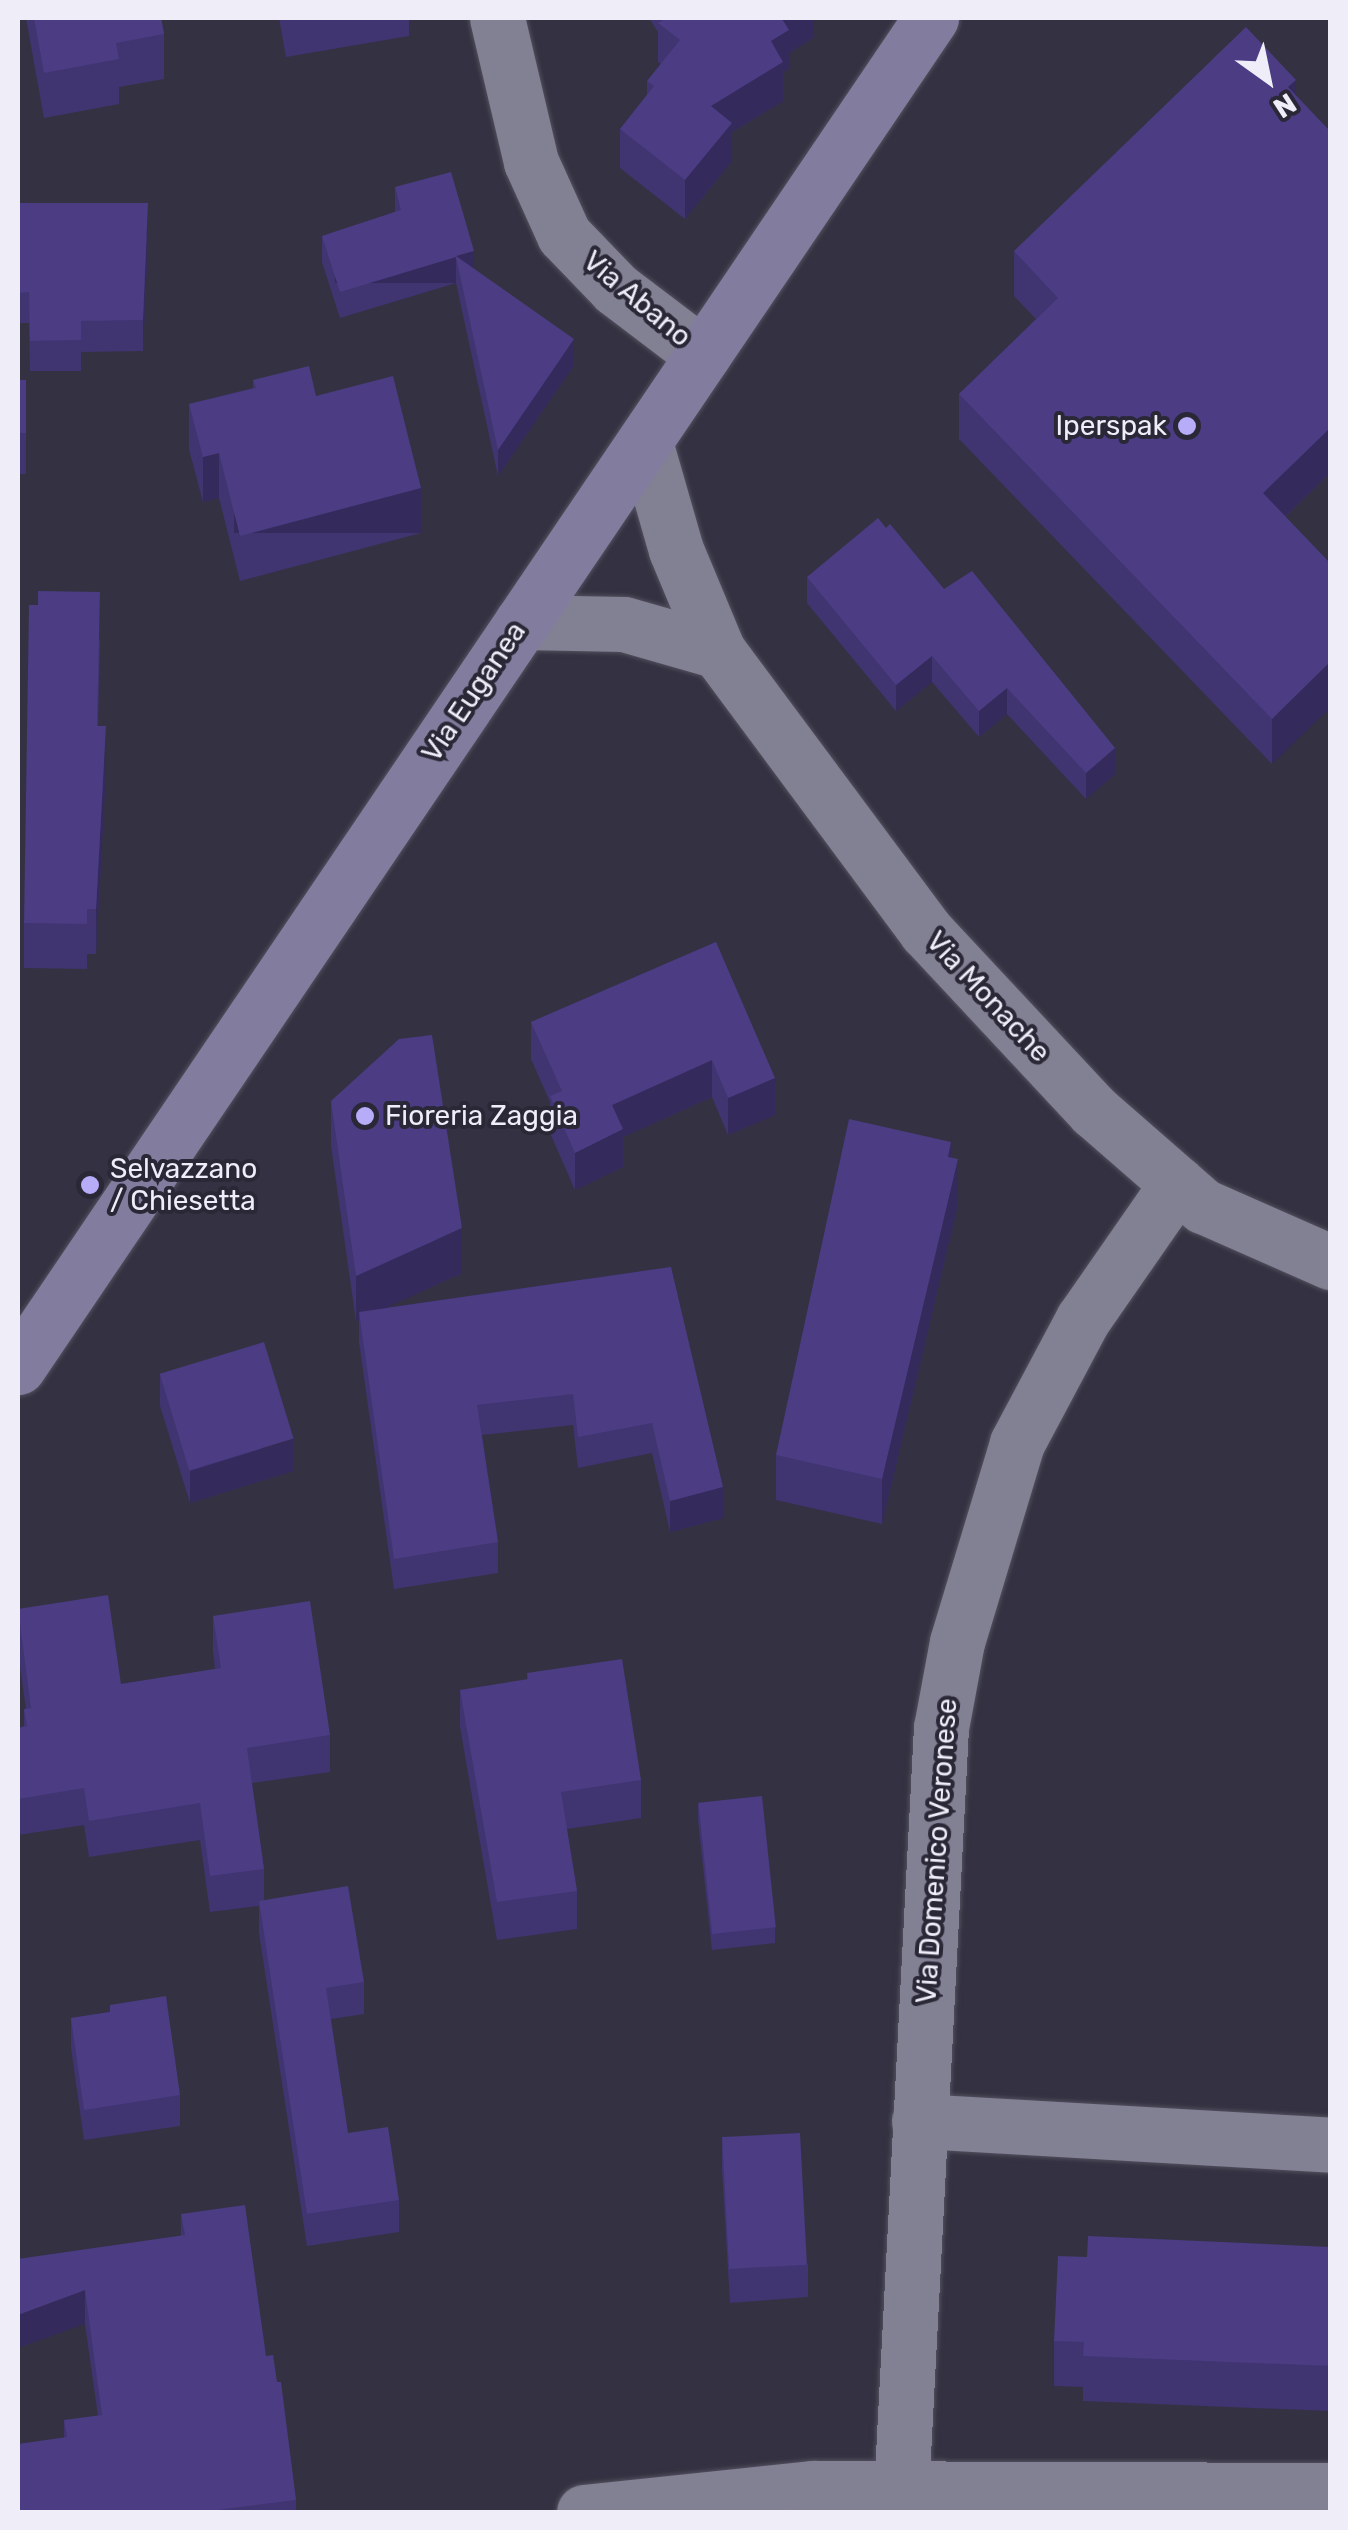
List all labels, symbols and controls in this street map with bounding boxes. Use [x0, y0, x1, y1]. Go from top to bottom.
north arrow [1218, 30, 1318, 130]
text: N [1267, 86, 1302, 125]
street label: Via Abano [576, 244, 698, 354]
place label: Iperspak [1055, 409, 1167, 443]
marker: Iperspak [1176, 415, 1198, 437]
street label: Via Euganea [415, 616, 533, 768]
street label: Via Monache [919, 925, 1057, 1069]
place label: Fioreria Zaggia [385, 1099, 578, 1133]
marker: Fioreria Zaggia [354, 1105, 376, 1127]
place label: Selvazzano / Chiesetta [110, 1152, 257, 1218]
marker: Selvazzano / Chiesetta [79, 1174, 101, 1196]
street label: Via Domenico Veronese [910, 1697, 964, 2005]

